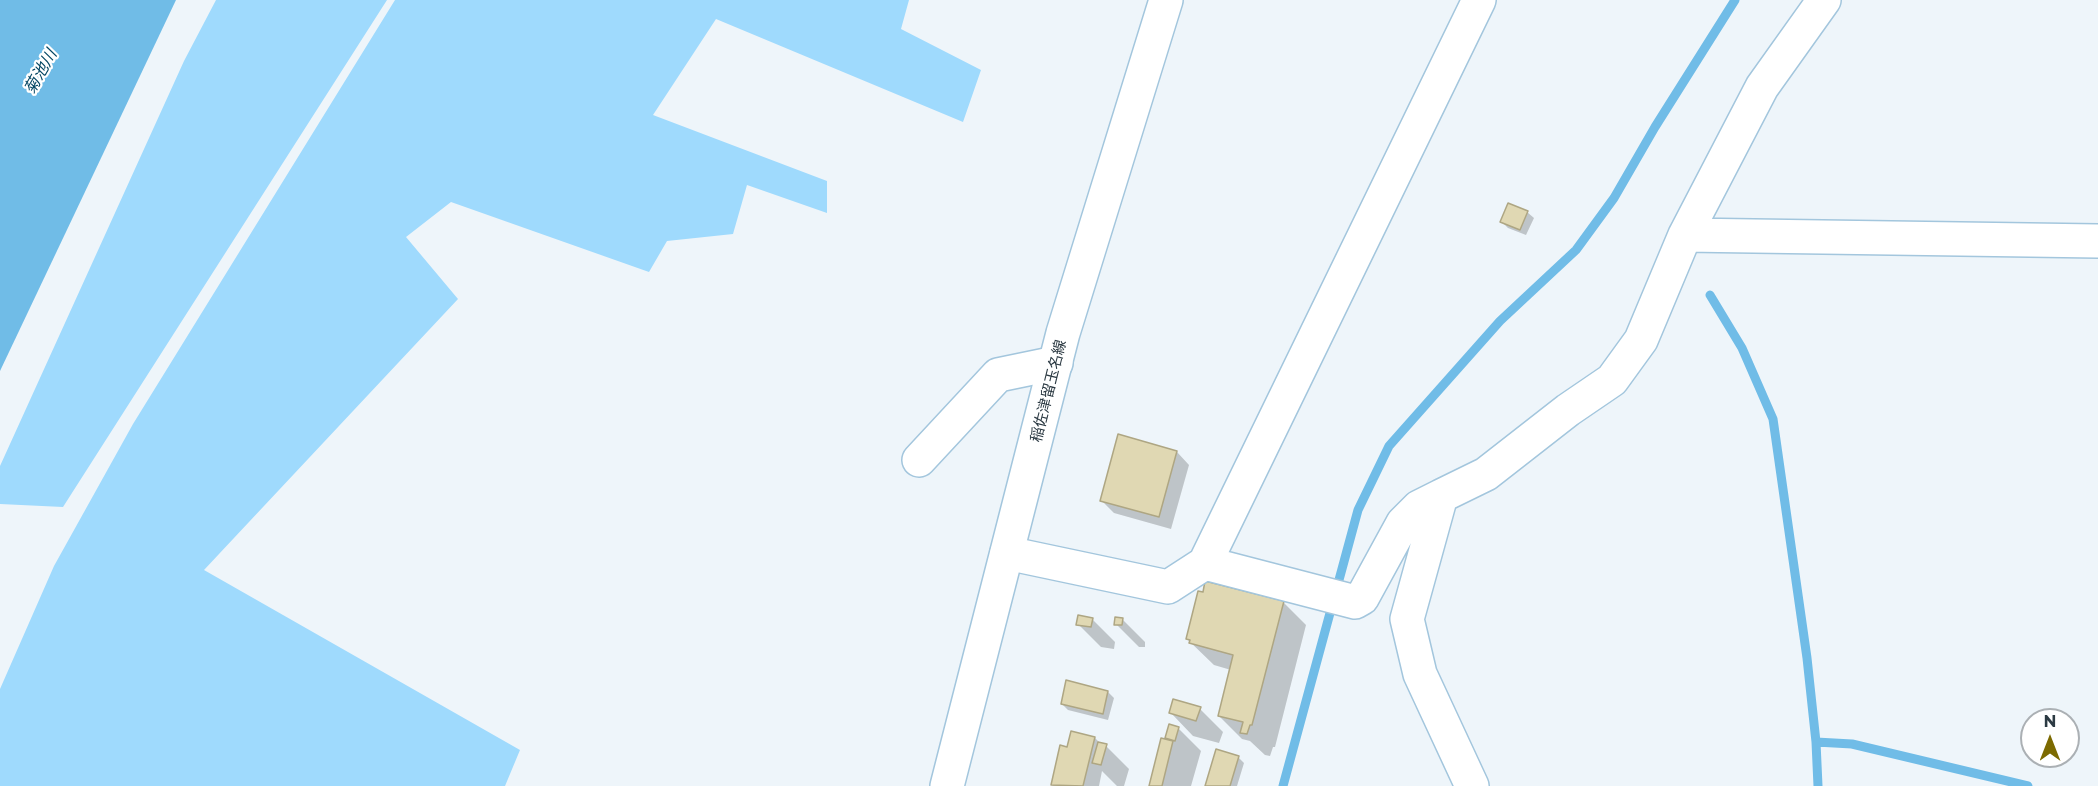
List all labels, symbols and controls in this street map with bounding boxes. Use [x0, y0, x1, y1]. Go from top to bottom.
water label: 菊池川 [21, 46, 61, 98]
street label: 稲佐津留玉名線 [1028, 338, 1070, 444]
north arrow [2020, 708, 2080, 768]
text: N [2044, 712, 2056, 731]

